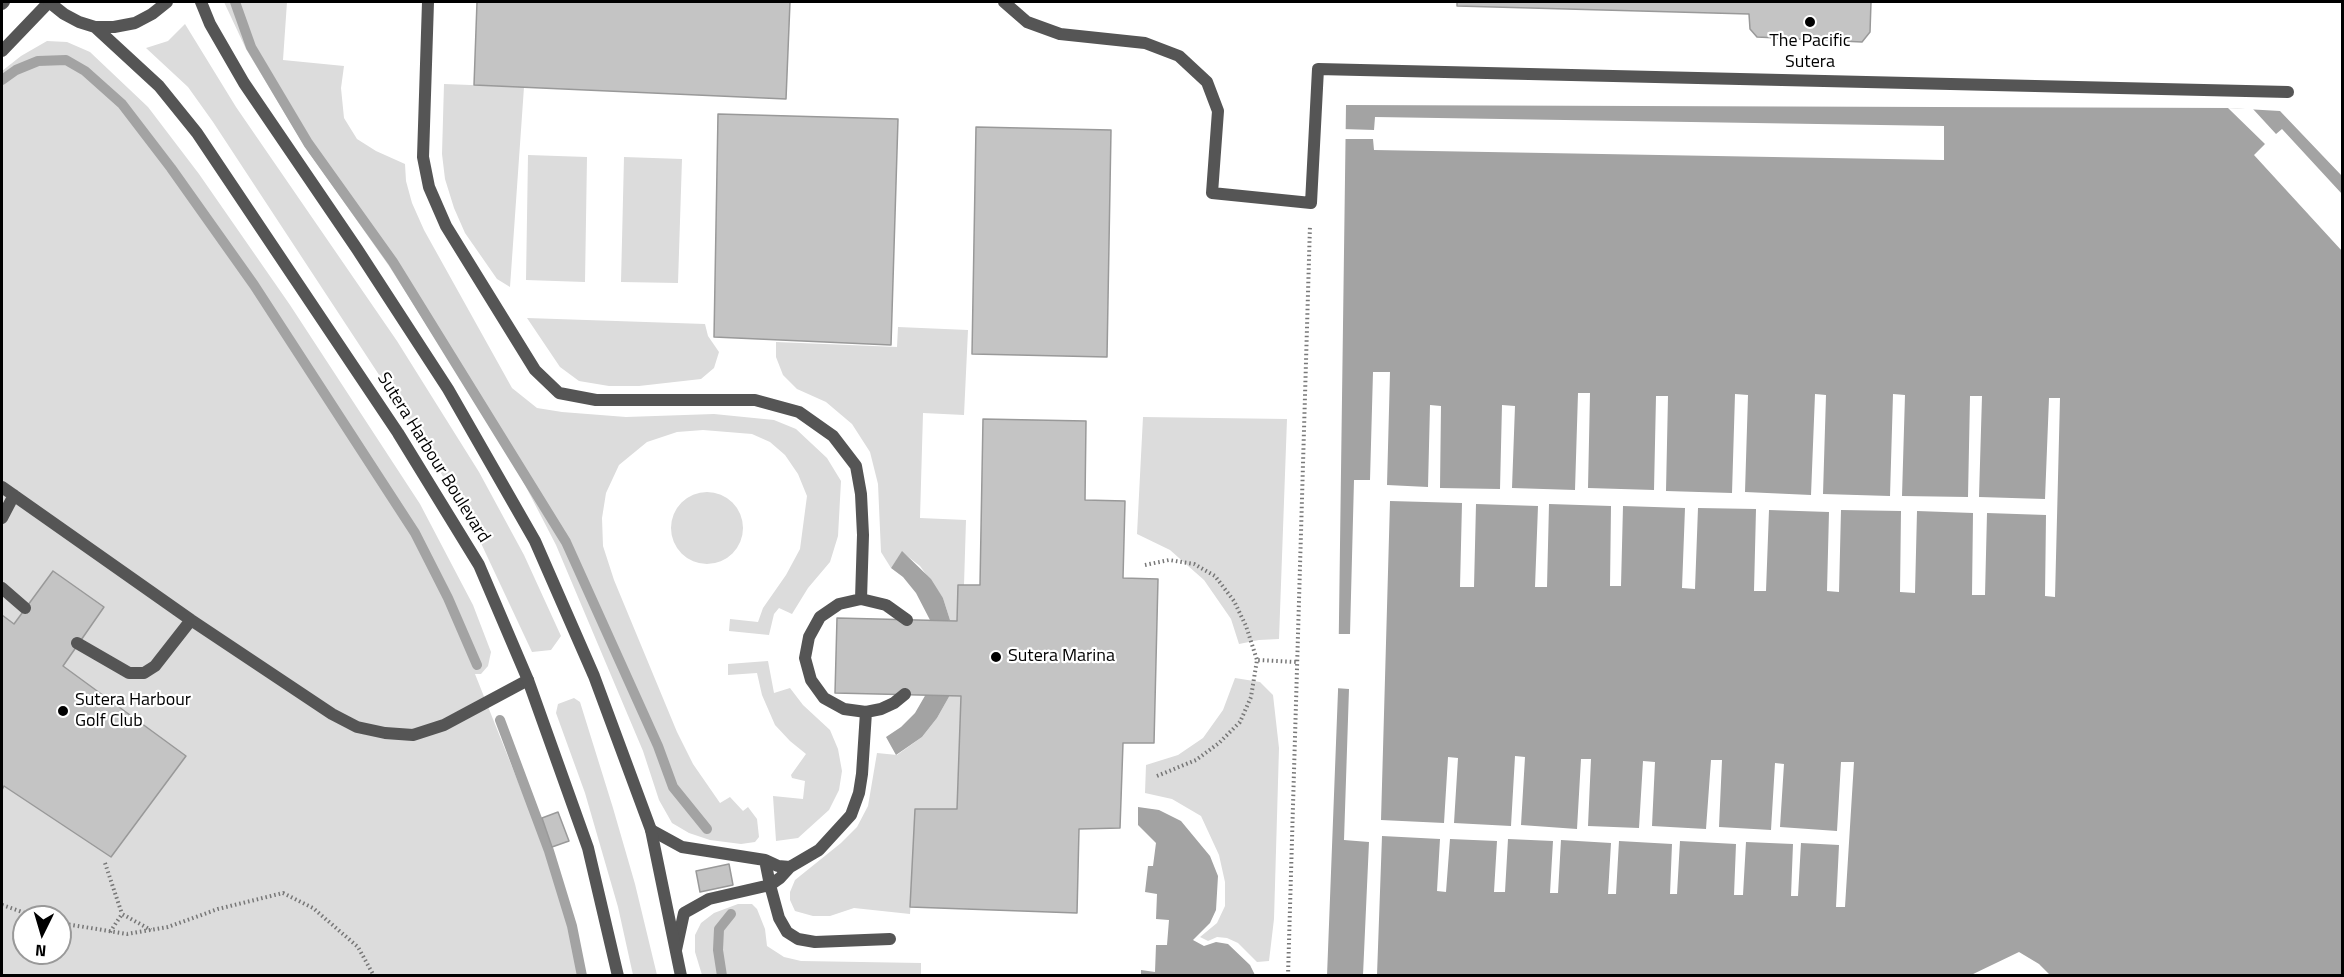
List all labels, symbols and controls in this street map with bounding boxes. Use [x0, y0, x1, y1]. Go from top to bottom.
marker: The Pacific Sutera [1803, 15, 1817, 29]
place label: The Pacific Sutera [1769, 31, 1851, 74]
street label: Sutera Harbour Boulevard [372, 369, 494, 547]
place label: Sutera Marina [1008, 646, 1115, 668]
marker: Sutera Marina [989, 650, 1003, 664]
place label: Sutera Harbour Golf Club [75, 690, 191, 732]
marker: Sutera Harbour Golf Club [56, 704, 70, 718]
north arrow [12, 905, 72, 965]
text: N [34, 939, 47, 963]

